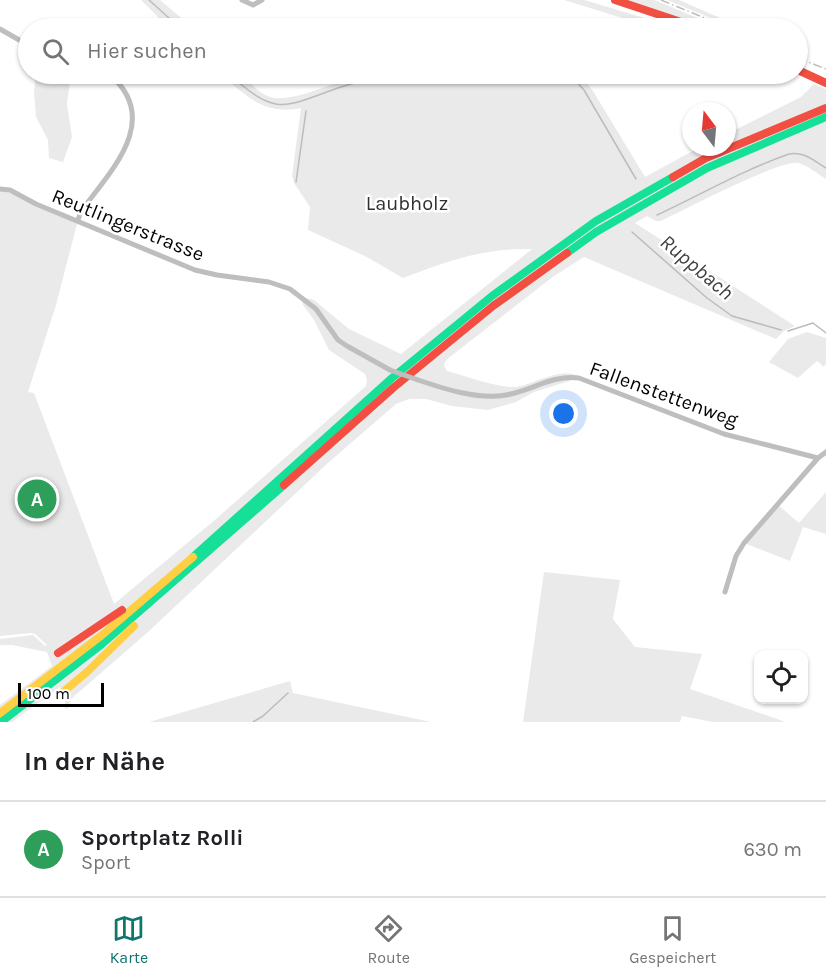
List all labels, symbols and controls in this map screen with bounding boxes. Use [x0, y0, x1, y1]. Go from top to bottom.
search box [18, 18, 808, 84]
icon: search [39, 35, 72, 68]
text: Hier suchen [87, 38, 207, 64]
north arrow [682, 102, 736, 156]
street label: Reutlingerstrasse [49, 184, 207, 266]
park label: Laubholz [366, 192, 448, 215]
water label: Ruppbach [655, 229, 739, 305]
street label: Fallenstettenweg [587, 356, 741, 432]
your location [549, 399, 578, 428]
pin: A [18, 476, 57, 522]
map controls [754, 650, 808, 704]
button: locate [754, 650, 808, 704]
scale bar [18, 680, 104, 708]
text: 100 m [27, 684, 70, 703]
text: In der Nähe [24, 746, 165, 777]
text: Sportplatz Rolli [81, 825, 244, 851]
text: A [37, 838, 50, 861]
text: 630 m [743, 838, 802, 861]
text: Sport [81, 851, 130, 874]
tab: Karte [110, 912, 148, 967]
tab: Route [367, 912, 410, 967]
tab: Gespeichert [629, 912, 716, 967]

